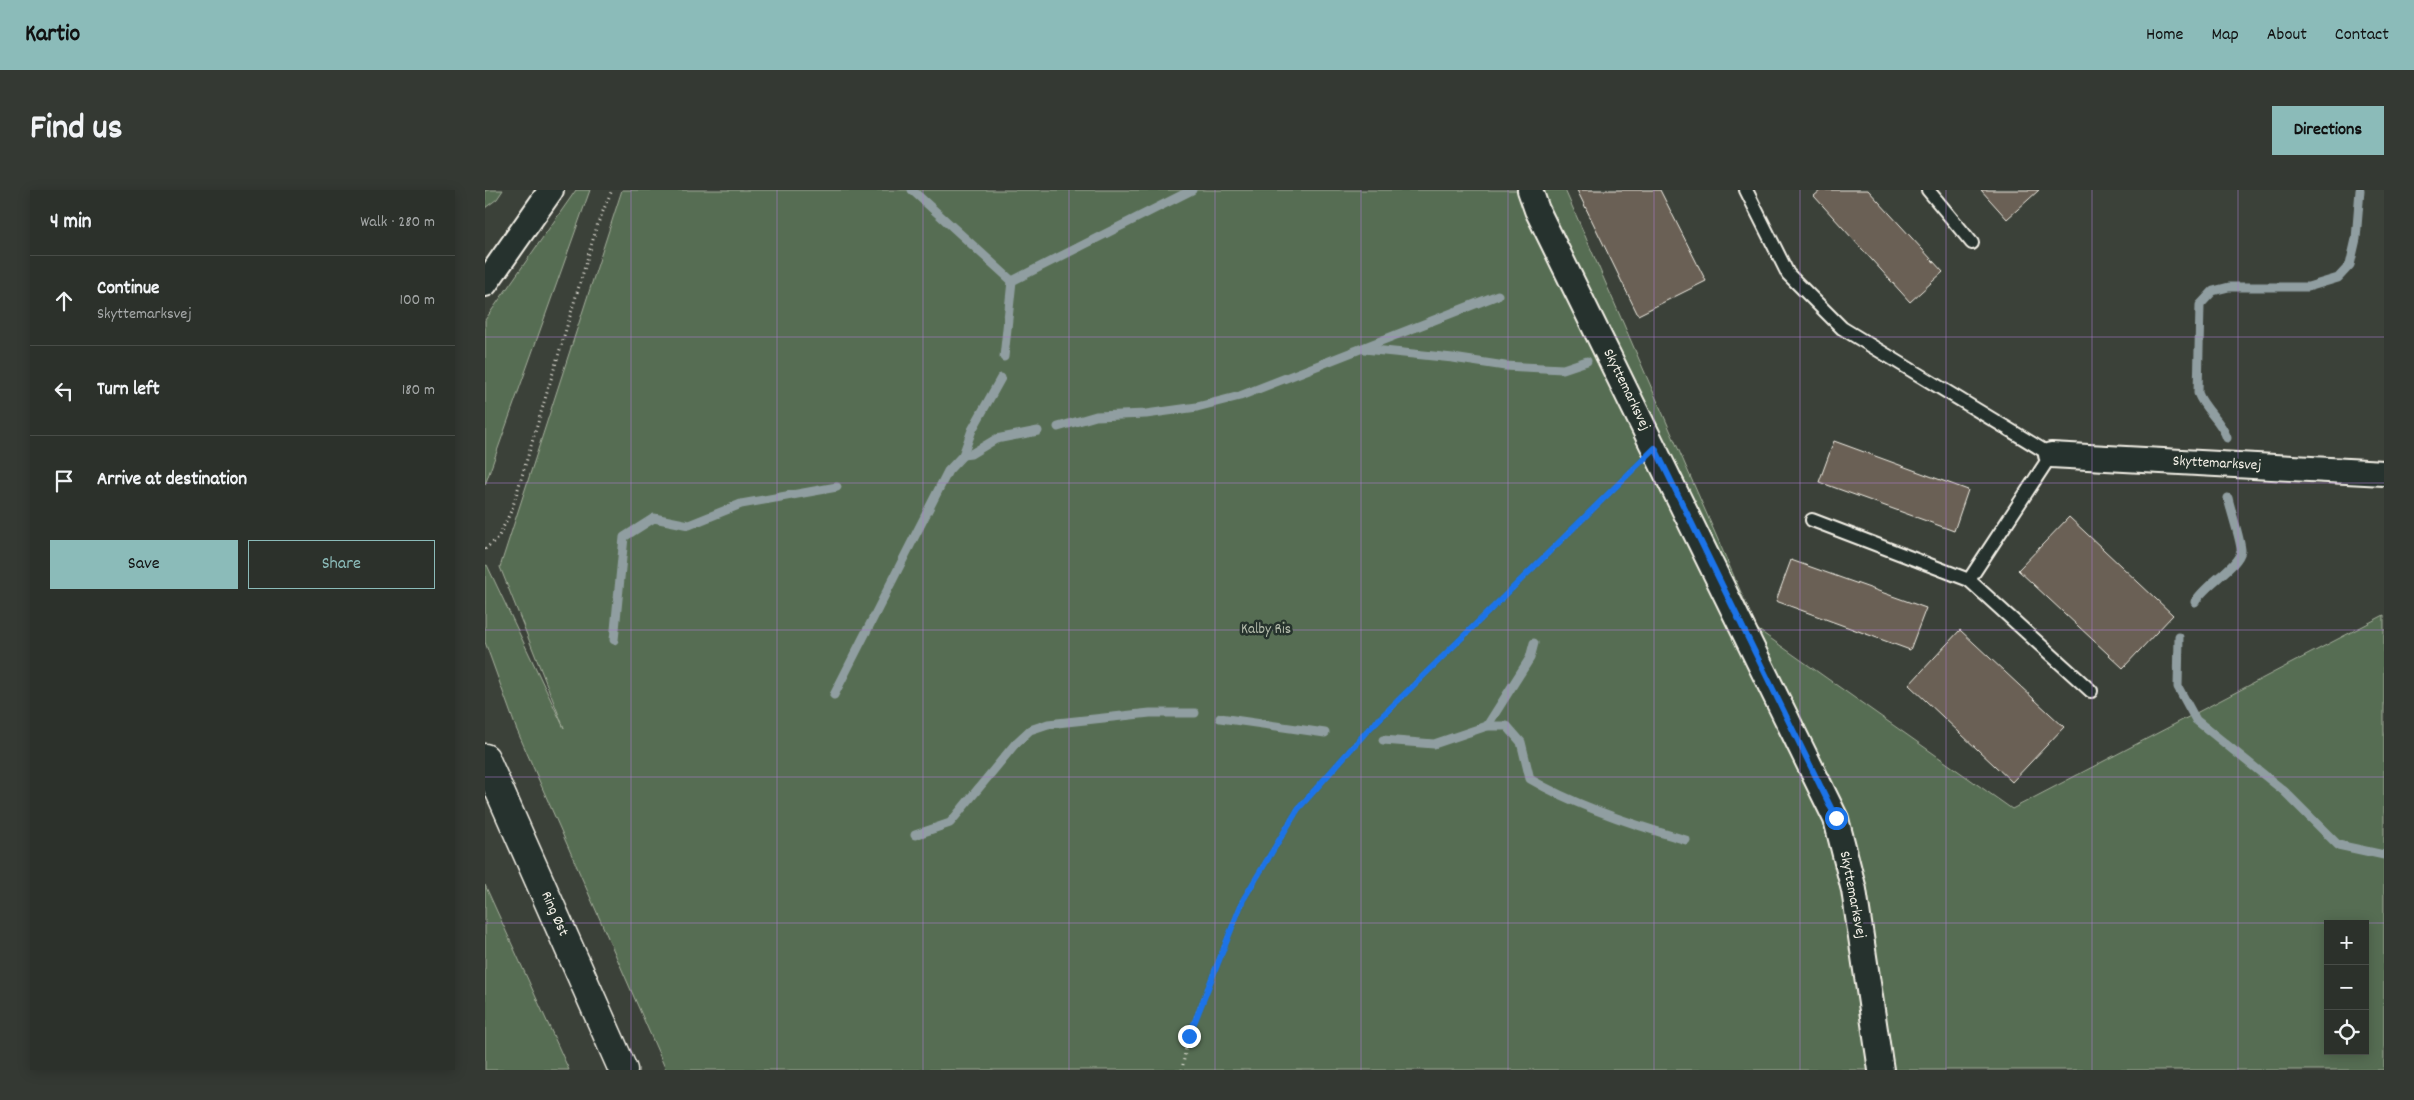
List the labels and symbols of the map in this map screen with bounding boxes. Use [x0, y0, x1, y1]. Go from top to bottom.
street label: Skyttemarksvej [1597, 345, 1655, 435]
street label: Skyttemarksvej [2172, 451, 2262, 477]
park label: Kalby Ris [1241, 619, 1291, 641]
route start [1825, 807, 1848, 830]
street label: Skyttemarksvej [1833, 849, 1871, 941]
street label: Ring Øst [534, 888, 574, 940]
route end [1178, 1025, 1201, 1048]

